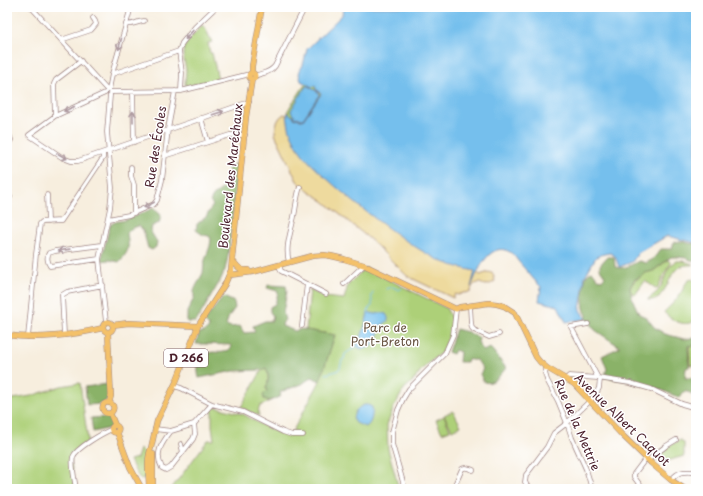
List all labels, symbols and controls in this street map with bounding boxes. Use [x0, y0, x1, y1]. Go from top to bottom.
one-way arrow [184, 29, 193, 40]
one-way arrow [116, 38, 123, 51]
street label: Boulevard des Maréchaux [213, 102, 247, 249]
street label: Rue des Écoles [140, 104, 170, 189]
one-way arrow [64, 106, 76, 113]
one-way arrow [211, 108, 223, 116]
one-way arrow [130, 111, 137, 124]
one-way arrow [56, 153, 68, 161]
one-way arrow [144, 202, 156, 210]
one-way arrow [58, 246, 71, 254]
park label: Parc de Port-Breton [351, 318, 419, 350]
road number: D 266 [164, 349, 208, 367]
street label: Avenue Albert Caquot [571, 369, 675, 470]
street label: Rue de la Mettrie [551, 376, 605, 473]

